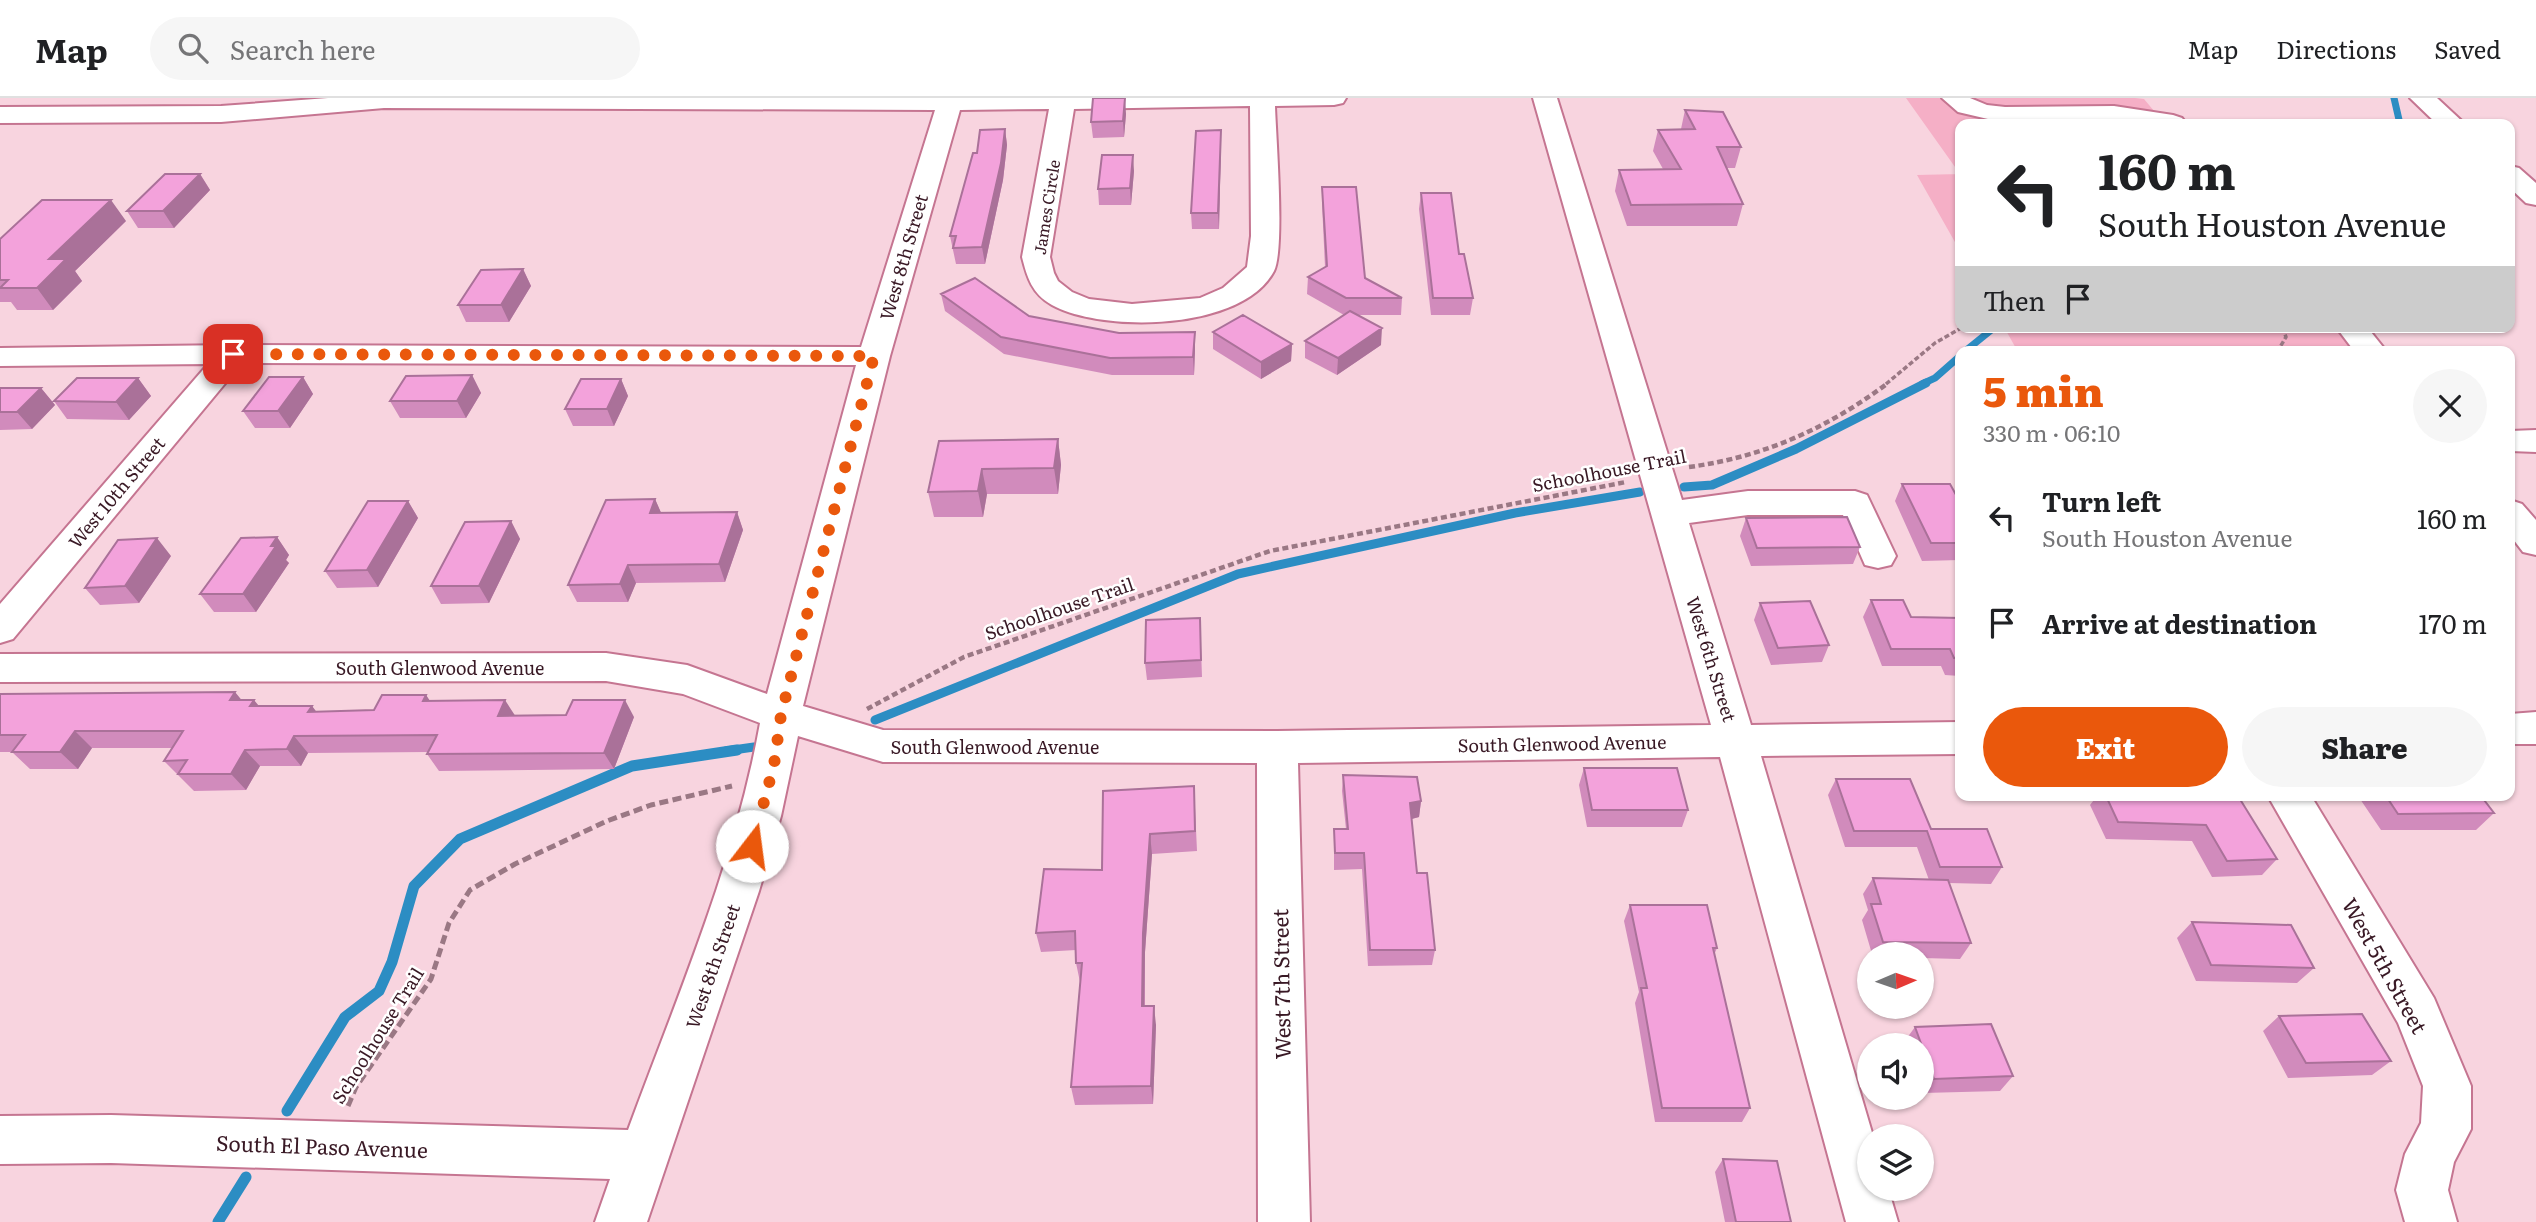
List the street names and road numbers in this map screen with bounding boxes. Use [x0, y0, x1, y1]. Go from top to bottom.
street label: James Circle [1027, 158, 1065, 256]
street label: West 8th Street [872, 190, 934, 323]
street label: West 10th Street [61, 430, 171, 554]
street label: Schoolhouse Trail [1530, 442, 1688, 498]
street label: Schoolhouse Trail [981, 570, 1137, 646]
street label: West 6th Street [1680, 593, 1744, 726]
street label: South Glenwood Avenue [336, 654, 544, 681]
street label: South Glenwood Avenue [1457, 728, 1667, 758]
street label: South Glenwood Avenue [891, 733, 1099, 760]
street label: West 5th Street [2336, 891, 2436, 1039]
street label: West 8th Street [678, 899, 746, 1032]
street label: West 7th Street [1263, 908, 1297, 1060]
street label: Schoolhouse Trail [324, 962, 430, 1108]
street label: South El Paso Avenue [216, 1126, 429, 1164]

